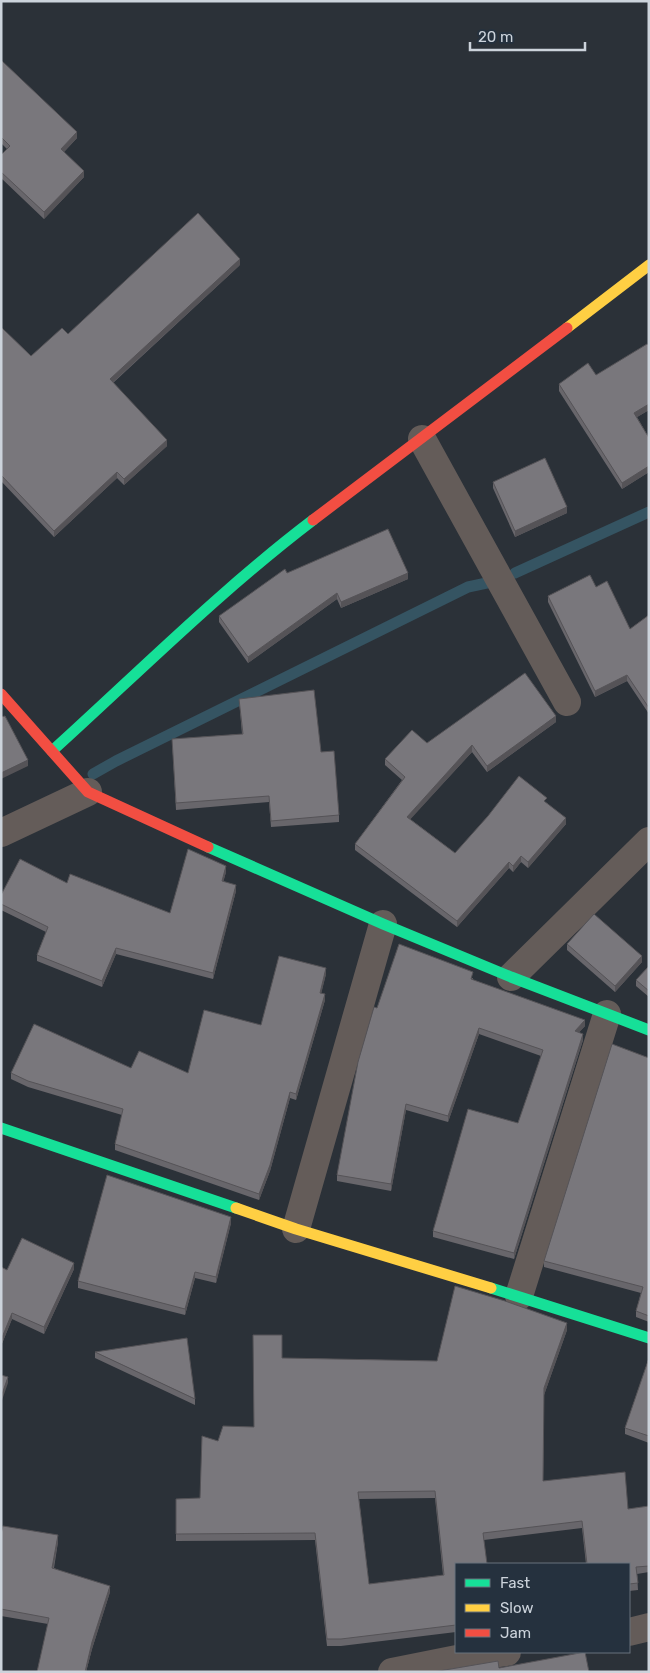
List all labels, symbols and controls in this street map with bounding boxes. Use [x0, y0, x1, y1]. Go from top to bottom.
scale bar [470, 20, 585, 52]
text: 20 m [478, 28, 513, 46]
legend [455, 1563, 630, 1653]
text: Fast [500, 1574, 530, 1592]
text: Slow [500, 1599, 533, 1617]
text: Jam [500, 1624, 531, 1642]

